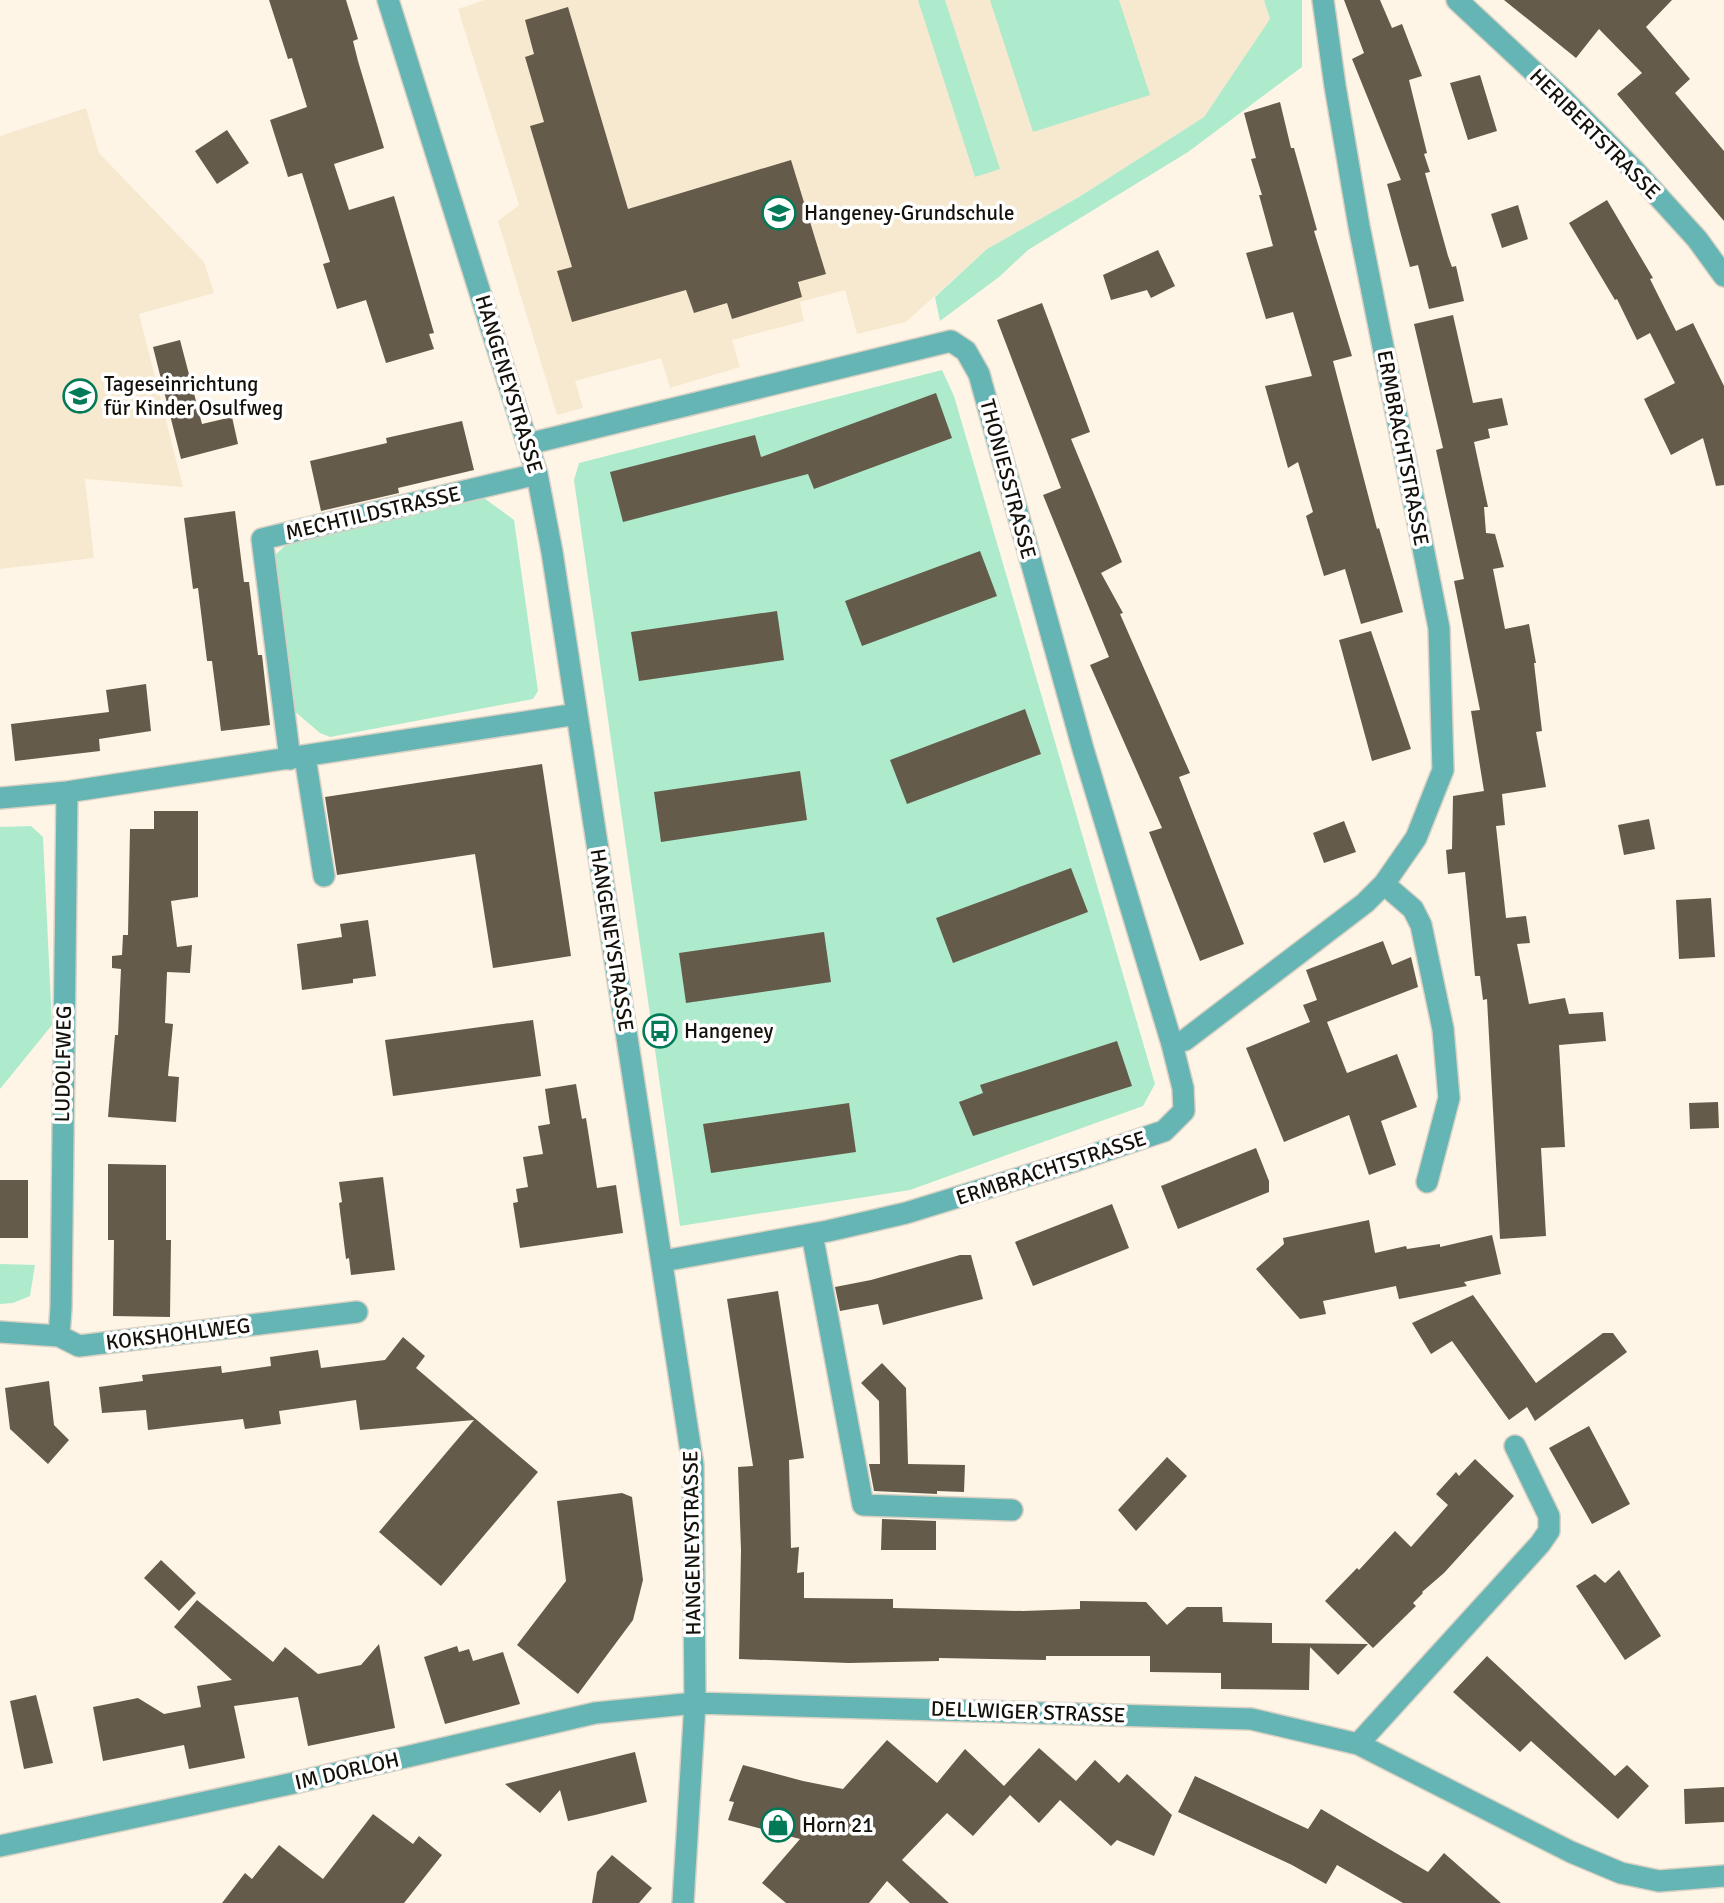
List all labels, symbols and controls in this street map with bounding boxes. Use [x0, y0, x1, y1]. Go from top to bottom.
street label: HERIBERTSTRASSE [1524, 63, 1666, 205]
school or university icon: Hangeney-Grundschule [760, 194, 798, 232]
place label: Hangeney-Grundschule [804, 200, 1015, 226]
street label: HANGENEYSTRASSE [470, 292, 548, 476]
street label: ERMBRACHTSTRASSE [1371, 348, 1435, 548]
place label: Tageseinrichtung für Kinder Osulfweg [104, 371, 283, 421]
school or university icon: Tageseinrichtung für Kinder Osulfweg [61, 377, 99, 415]
street label: THONIESSTRASSE [974, 396, 1042, 562]
street label: MECHTILDSTRASSE [283, 480, 463, 546]
street label: HANGENEYSTRASSE [585, 847, 639, 1033]
street label: LUDOLFWEG [49, 1005, 77, 1123]
bus stop icon: Hangeney [641, 1012, 679, 1050]
place label: Hangeney [684, 1018, 774, 1044]
street label: ERMBRACHTSTRASSE [953, 1125, 1149, 1211]
street label: KOKSHOHLWEG [104, 1312, 252, 1356]
street label: HANGENEYSTRASSE [677, 1450, 707, 1636]
street label: DELLWIGER STRASSE [930, 1696, 1126, 1728]
street label: IM DORLOH [292, 1746, 402, 1796]
shop icon: Horn 21 [759, 1806, 797, 1844]
place label: Horn 21 [802, 1812, 874, 1838]

